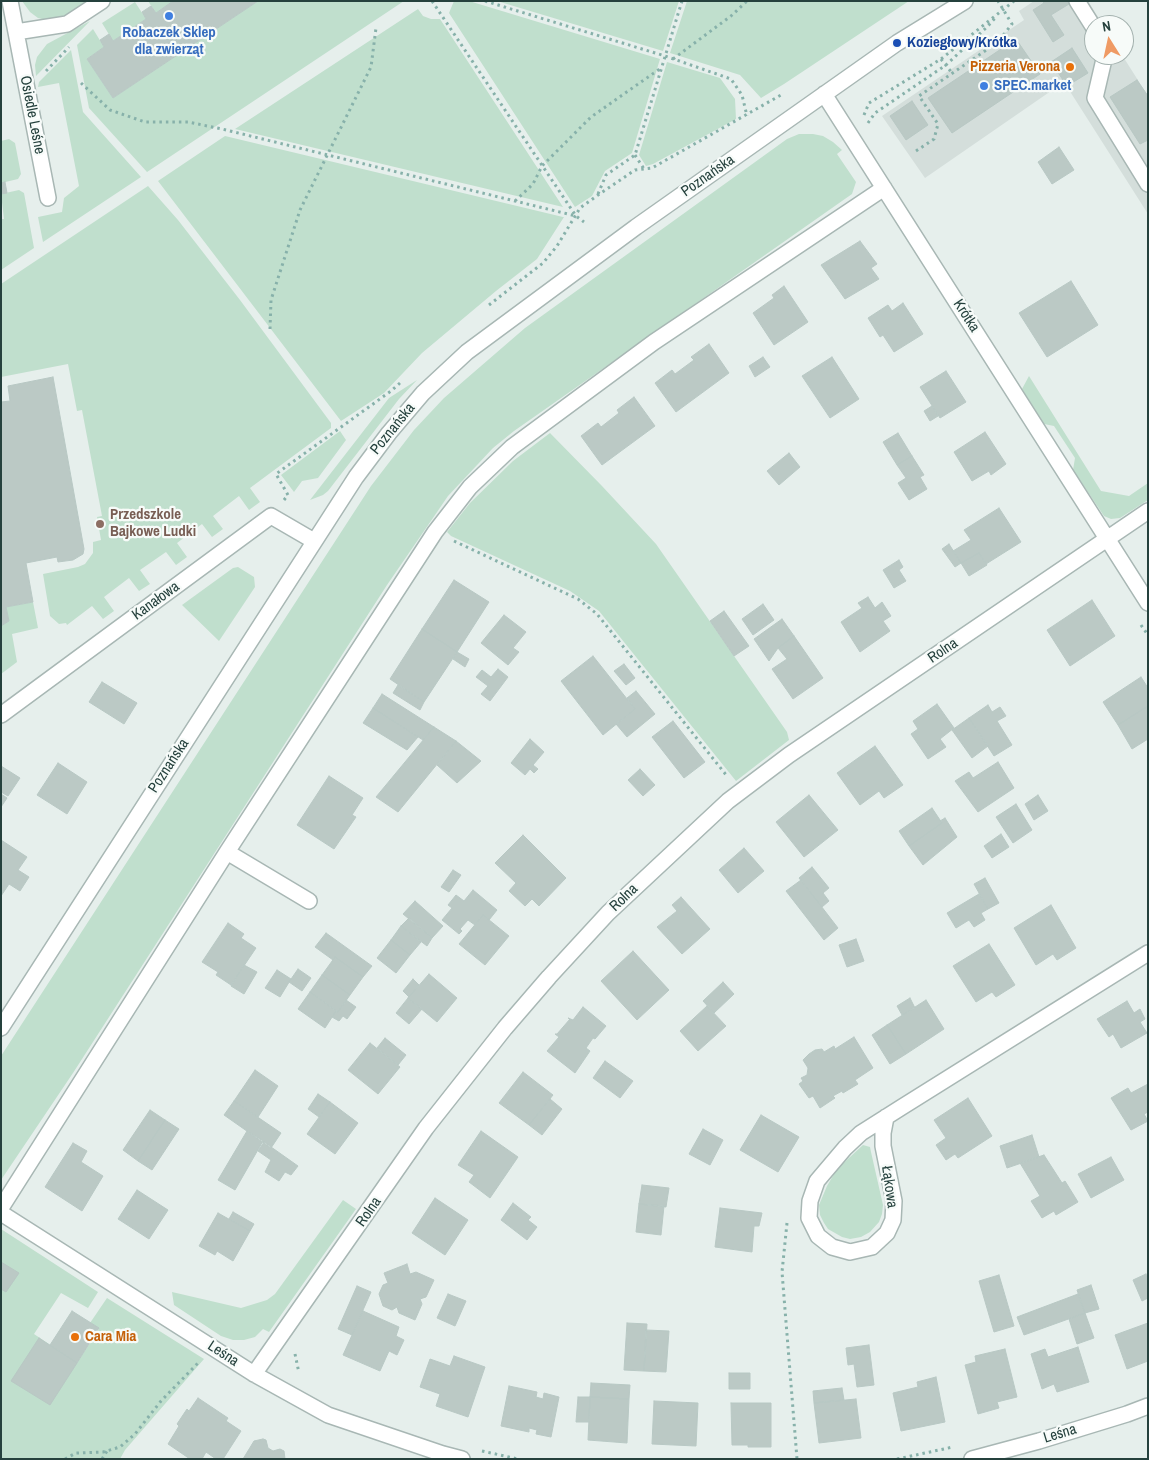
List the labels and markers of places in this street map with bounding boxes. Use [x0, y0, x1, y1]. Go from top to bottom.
marker: Robaczek Sklep dla zwierząt [163, 10, 175, 22]
place label: Robaczek Sklep dla zwierząt [122, 24, 216, 59]
place label: Koziegłowy/Krótka [907, 34, 1017, 52]
marker: Koziegłowy/Krótka [891, 37, 903, 49]
place label: Pizzeria Verona [970, 58, 1060, 76]
marker: Pizzeria Verona [1064, 61, 1076, 73]
place label: SPEC.market [994, 77, 1071, 95]
marker: SPEC.market [978, 80, 990, 92]
place label: Przedszkole Bajkowe Ludki [110, 506, 196, 541]
marker: Przedszkole Bajkowe Ludki [94, 518, 106, 530]
place label: Cara Mia [85, 1328, 136, 1346]
marker: Cara Mia [69, 1331, 81, 1343]

